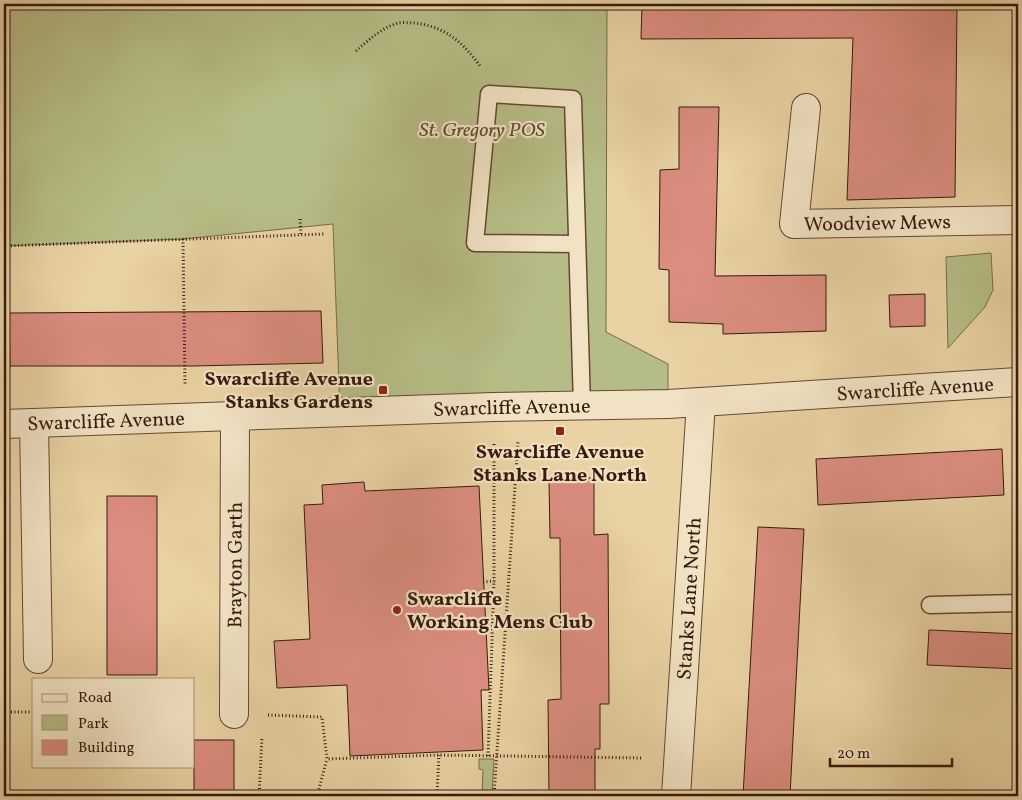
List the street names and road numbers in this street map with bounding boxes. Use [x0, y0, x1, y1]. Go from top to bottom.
street label: Woodview Mews [803, 209, 951, 240]
street label: Swarcliffe Avenue [836, 372, 995, 409]
street label: Swarcliffe Avenue [433, 393, 591, 425]
street label: Swarcliffe Avenue [27, 406, 185, 439]
street label: Brayton Garth [222, 502, 251, 628]
street label: Stanks Lane North [671, 516, 710, 681]

